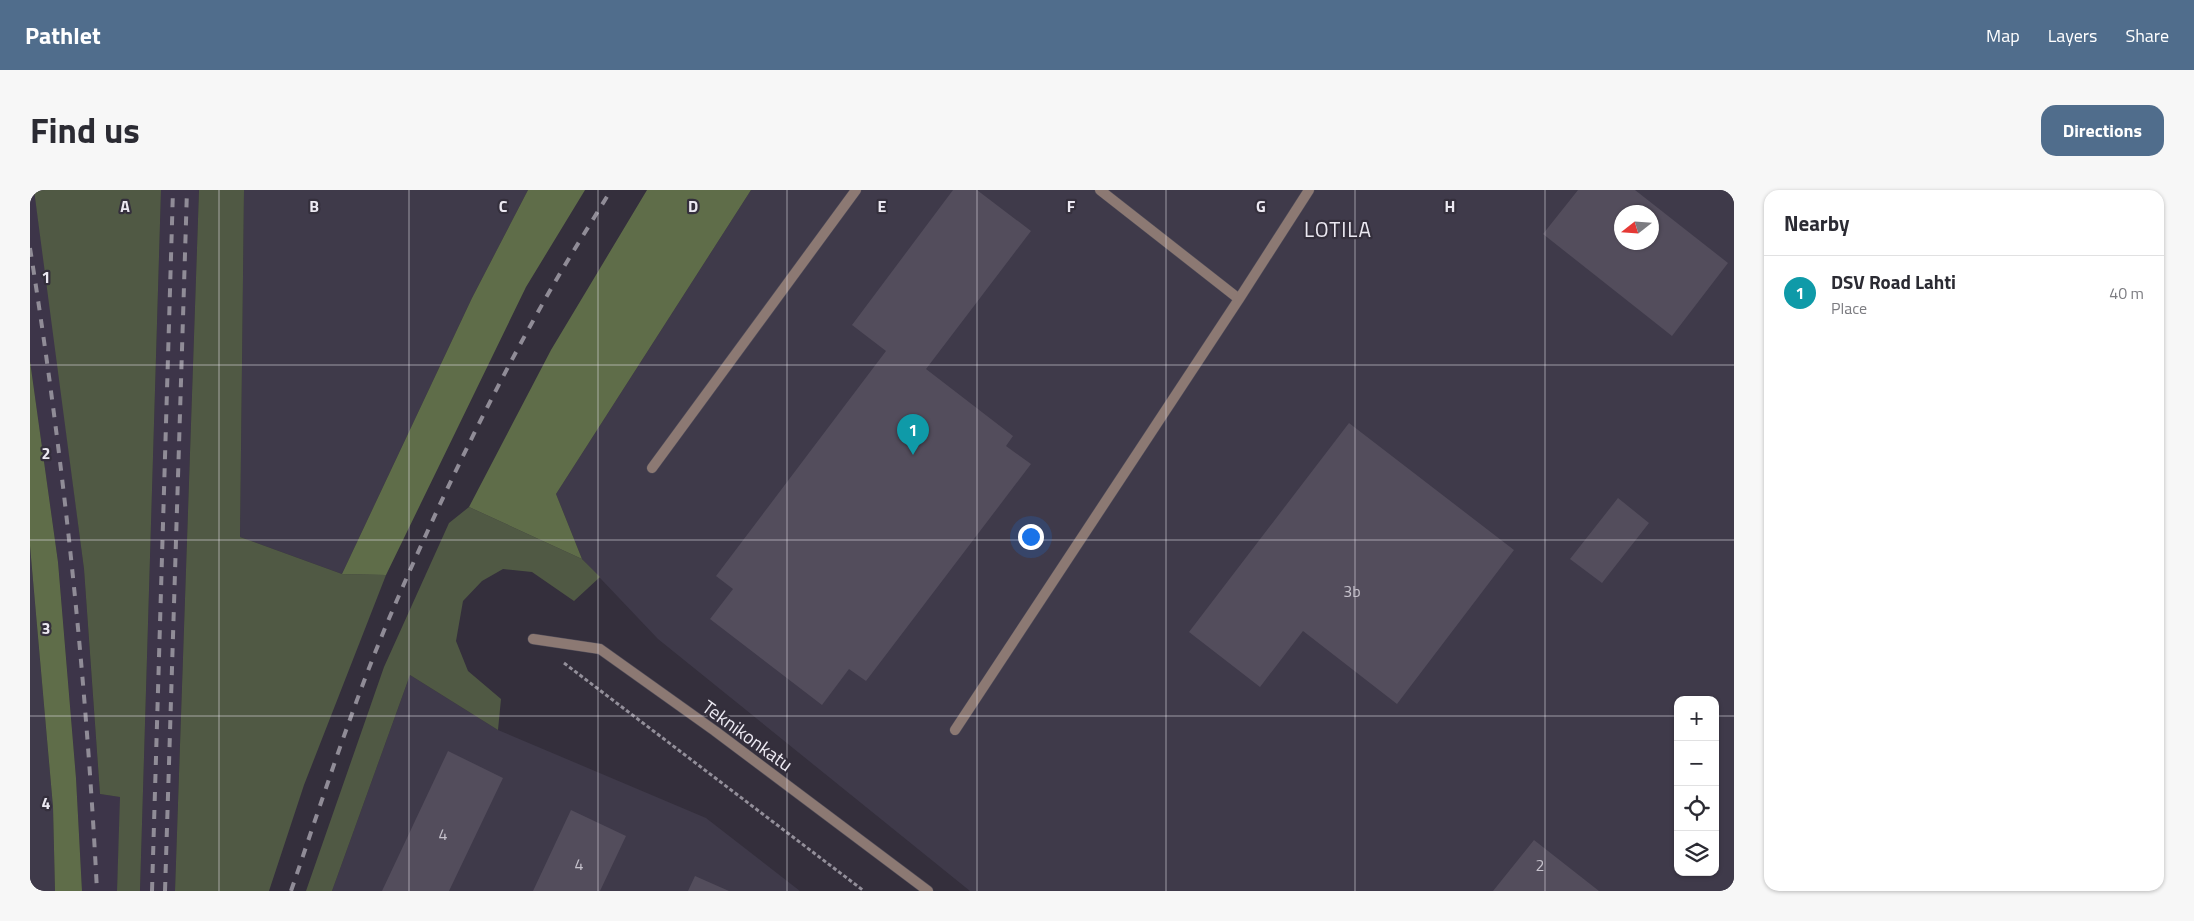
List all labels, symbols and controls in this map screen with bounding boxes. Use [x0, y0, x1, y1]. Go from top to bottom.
text: Pathlet [25, 17, 101, 53]
text: Map [1986, 22, 2020, 49]
text: Layers [2048, 22, 2097, 49]
text: Share [2125, 22, 2169, 49]
text: Find us [30, 103, 140, 157]
button: Directions [2041, 105, 2164, 156]
text: A [120, 194, 130, 218]
text: B [309, 194, 319, 218]
text: C [499, 194, 508, 218]
text: D [688, 194, 698, 218]
text: E [878, 194, 887, 218]
text: F [1067, 194, 1076, 218]
text: G [1256, 194, 1266, 218]
text: H [1445, 194, 1455, 218]
north arrow [1614, 205, 1659, 250]
text: Nearby [1784, 207, 1849, 239]
district label: LOTILA [1304, 213, 1372, 245]
text: 1 [42, 265, 50, 289]
text: DSV Road Lahti [1831, 267, 1956, 296]
text: 1 [1796, 281, 1804, 305]
text: 40 m [2109, 281, 2144, 305]
text: Place [1831, 296, 1867, 320]
pin: 1 [897, 414, 929, 455]
text: 2 [42, 441, 50, 465]
your location [1018, 524, 1044, 550]
house number: 3b [1343, 579, 1361, 603]
text: 3 [42, 616, 50, 640]
street label: Teknikonkatu [697, 692, 799, 778]
map controls [1674, 696, 1719, 876]
button: + [1674, 696, 1719, 741]
button: − [1674, 741, 1719, 786]
button: locate [1674, 786, 1719, 831]
text: 4 [42, 791, 51, 815]
house number: 4 [439, 822, 448, 846]
button: layers [1674, 831, 1719, 876]
house number: 4 [575, 852, 584, 876]
house number: 2 [1536, 853, 1544, 877]

